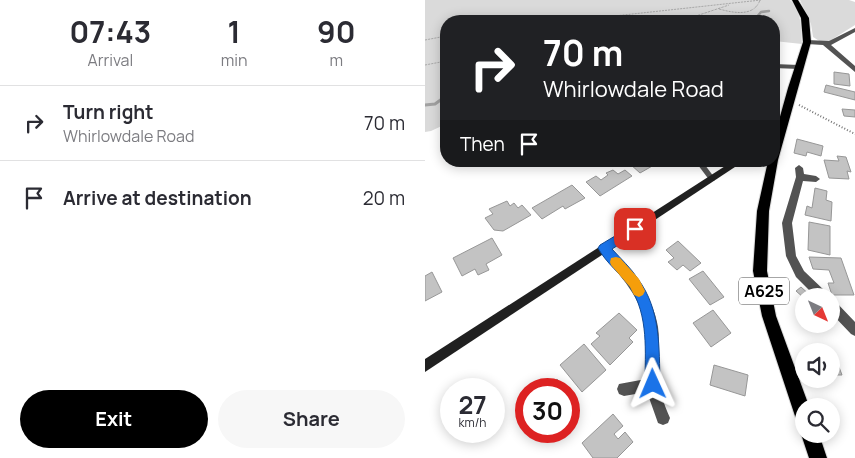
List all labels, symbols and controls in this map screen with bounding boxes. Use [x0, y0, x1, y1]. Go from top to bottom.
text: 07:43 [70, 11, 151, 52]
text: 1 [228, 11, 241, 52]
text: 90 [317, 11, 355, 52]
text: 70 m [543, 29, 623, 77]
icon: right [460, 35, 525, 100]
text: Arrival [88, 49, 133, 71]
text: min [221, 49, 248, 71]
text: m [330, 49, 343, 71]
text: Whirlowdale Road [543, 74, 724, 104]
text: Turn right [63, 99, 153, 125]
icon: right [20, 109, 48, 137]
text: 70 m [364, 110, 405, 136]
text: Whirlowdale Road [63, 125, 194, 147]
icon: arrive [515, 130, 543, 158]
text: Then [460, 131, 505, 157]
icon: arrive [20, 184, 48, 212]
text: Arrive at destination [63, 185, 252, 211]
text: 20 m [363, 185, 405, 211]
pin [614, 208, 656, 250]
icon: arrive [621, 215, 649, 243]
road number: A625 [739, 278, 789, 304]
north arrow [795, 288, 840, 332]
map controls [795, 288, 840, 443]
button: sound [795, 343, 840, 388]
position arrow [626, 357, 678, 409]
speed limit sign: 30 [515, 378, 580, 443]
text: 27 [458, 387, 487, 422]
button: Exit [20, 390, 208, 448]
button: Share [218, 390, 405, 448]
button: search [795, 398, 840, 443]
text: km/h [459, 414, 486, 431]

